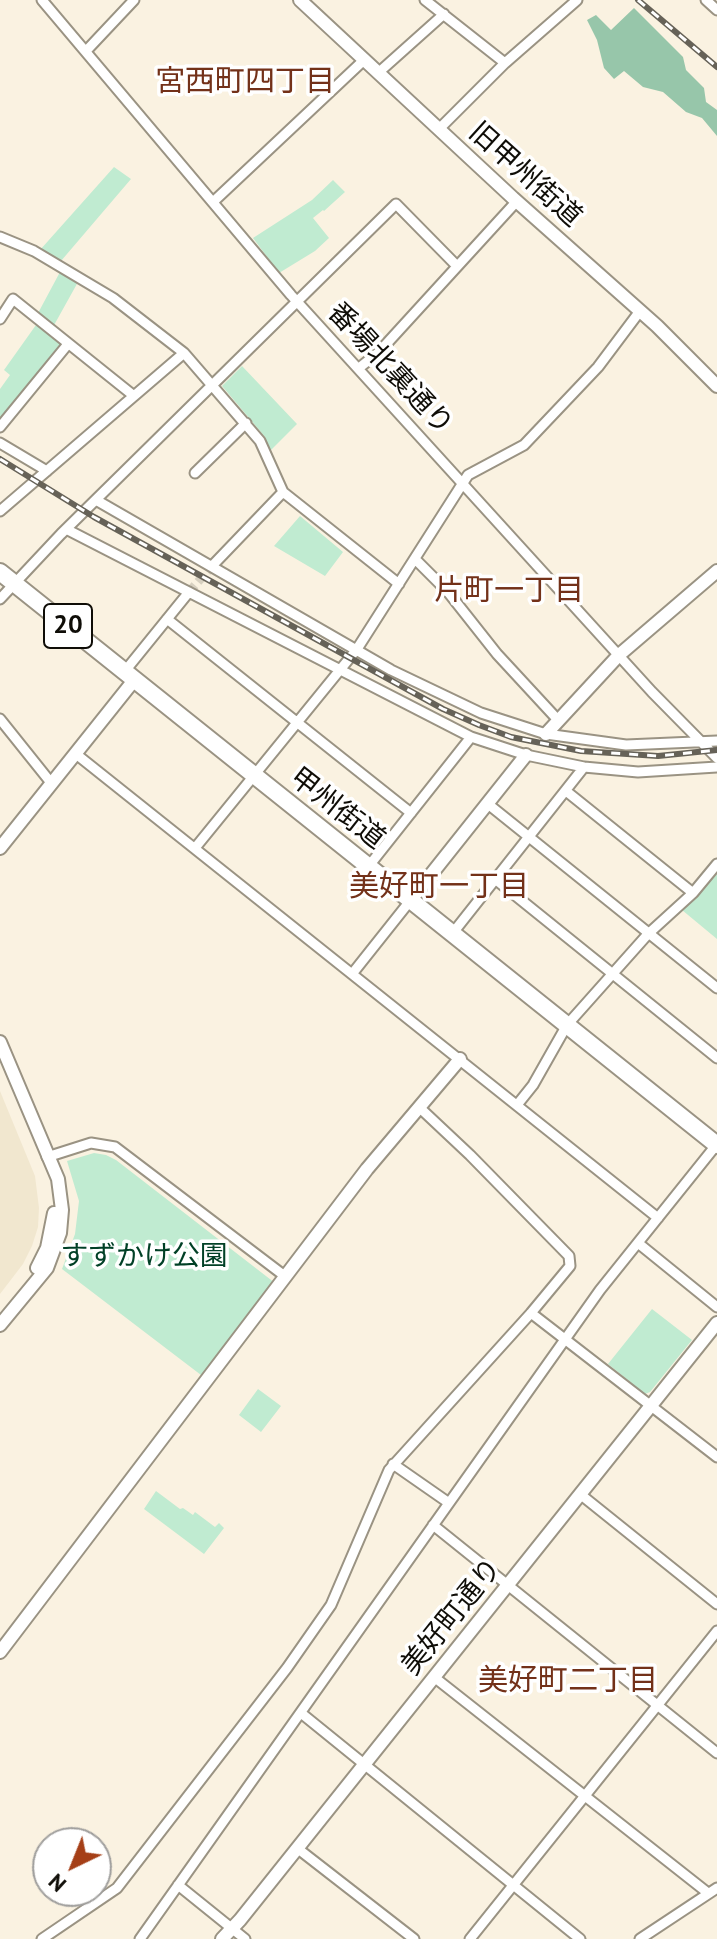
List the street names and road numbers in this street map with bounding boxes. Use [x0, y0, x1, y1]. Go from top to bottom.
street label: 旧甲州街道 [462, 116, 588, 234]
street label: 番場北裏通り [320, 296, 460, 442]
road number: 20 [44, 604, 92, 648]
street label: 甲州街道 [283, 761, 391, 857]
street label: 美好町通り [395, 1552, 509, 1682]

